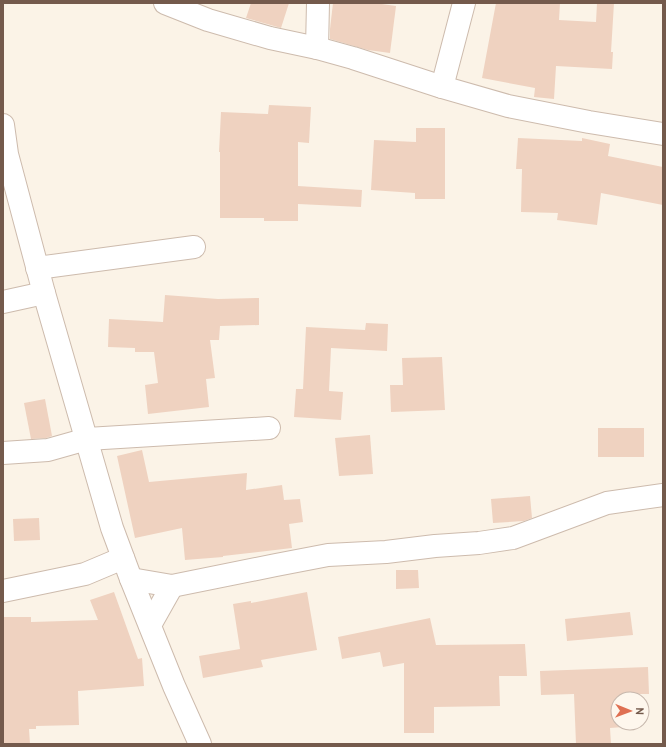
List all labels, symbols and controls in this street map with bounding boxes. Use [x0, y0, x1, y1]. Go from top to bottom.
north arrow [610, 691, 650, 731]
text: N [633, 707, 647, 715]

